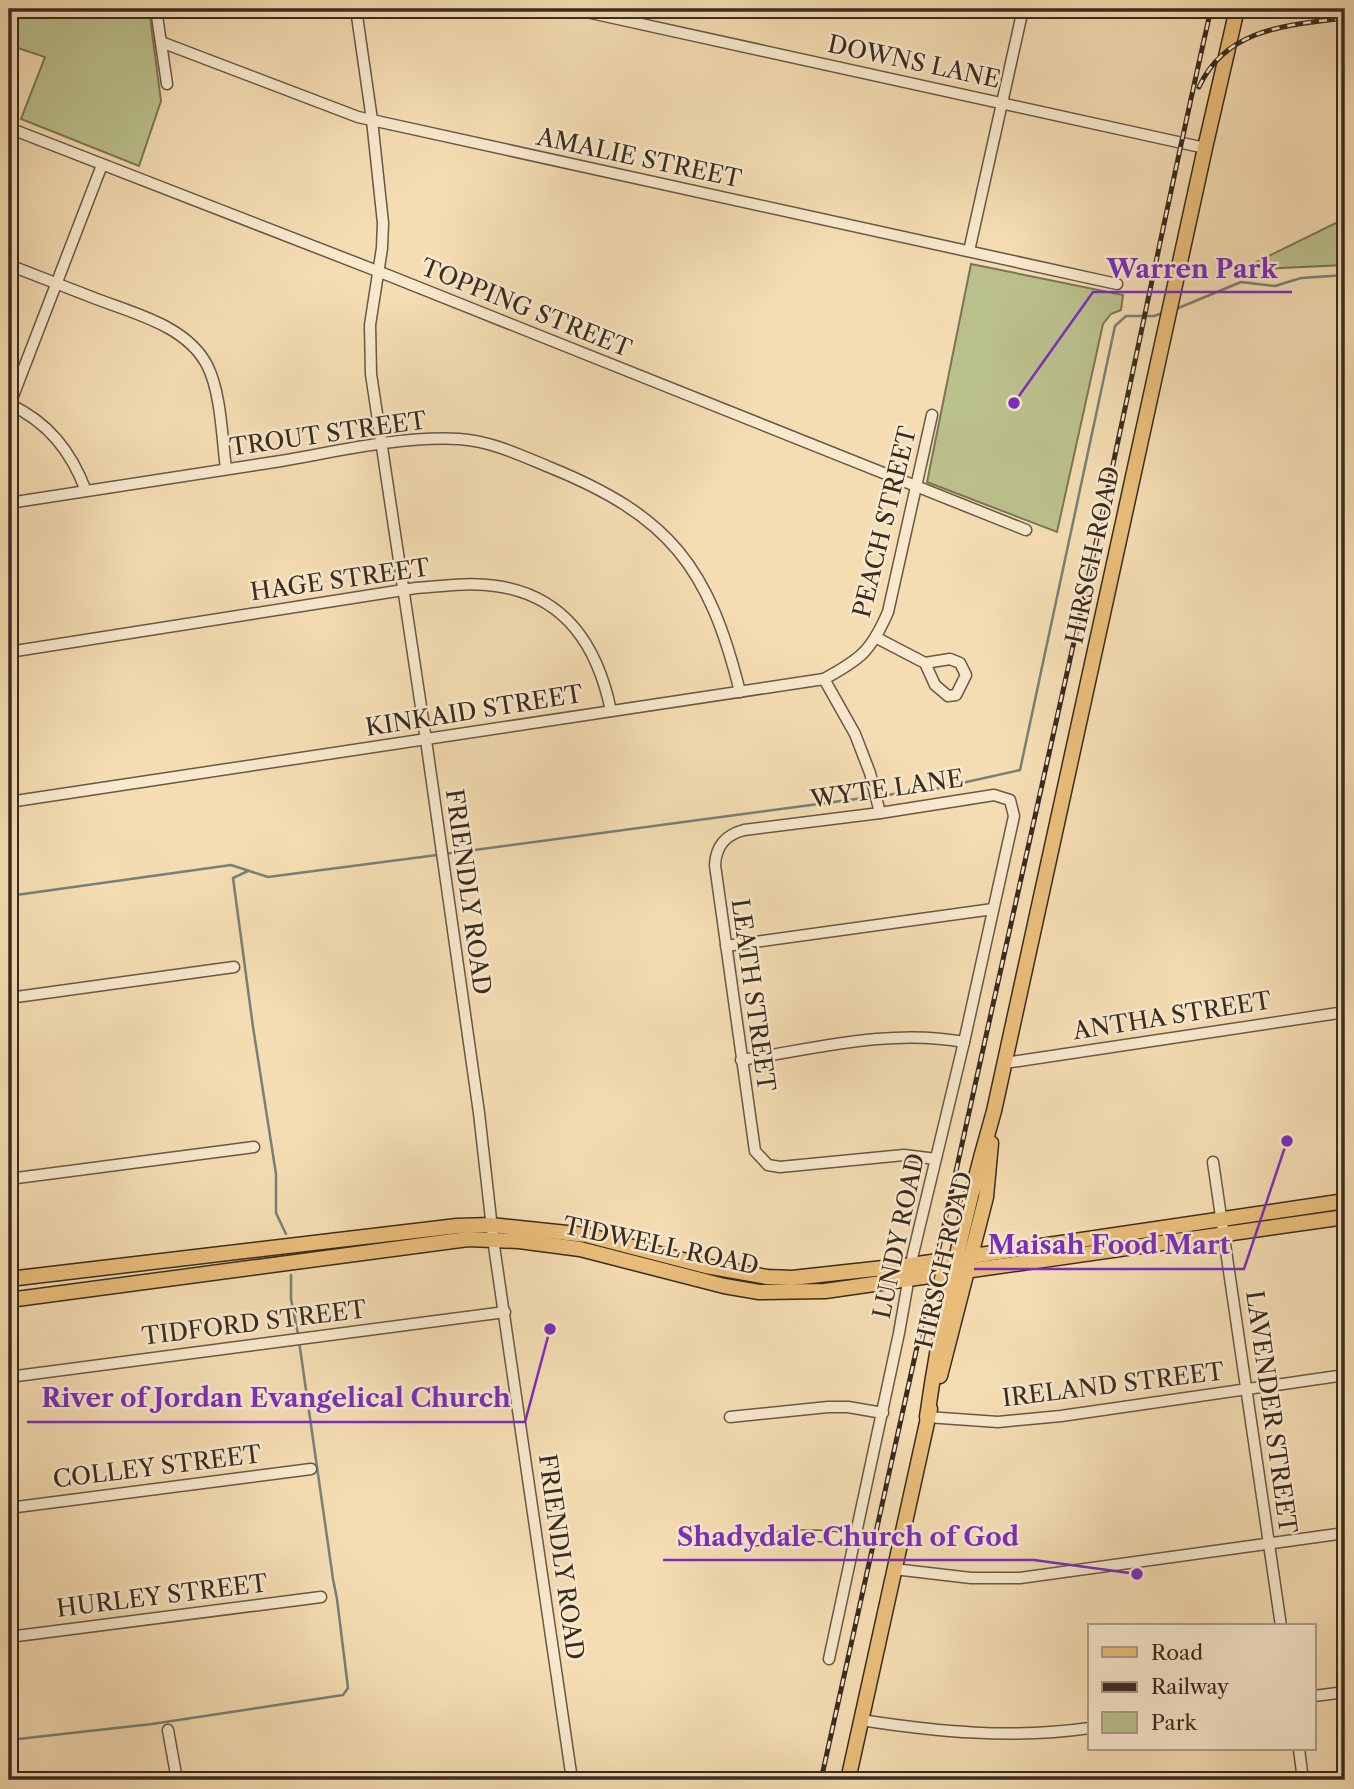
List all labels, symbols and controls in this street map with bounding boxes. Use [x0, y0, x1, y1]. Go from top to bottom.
street label: DOWNS LANE [825, 29, 1003, 94]
street label: AMALIE STREET [533, 121, 744, 193]
callout: Warren Park [1093, 245, 1292, 292]
street label: TOPPING STREET [417, 252, 636, 363]
text: Warren Park [1105, 253, 1278, 285]
street label: TROUT STREET [228, 405, 428, 462]
street label: PEACH STREET [847, 423, 922, 620]
street label: HIRSCH ROAD [1060, 464, 1125, 646]
street label: HAGE STREET [248, 553, 432, 606]
street label: KINKAID STREET [363, 679, 585, 742]
street label: WYTE LANE [808, 763, 965, 814]
street label: FRIENDLY ROAD [440, 787, 497, 997]
street label: LEATH STREET [726, 897, 781, 1093]
street label: ANTHA STREET [1070, 986, 1273, 1046]
street label: LUNDY ROAD [867, 1150, 930, 1321]
street label: HIRSCH ROAD [909, 1169, 978, 1351]
street label: TIDWELL ROAD [561, 1211, 762, 1280]
callout: Maisah Food Mart [974, 1222, 1244, 1269]
text: Maisah Food Mart [988, 1229, 1231, 1261]
street label: LAVENDER STREET [1240, 1289, 1303, 1535]
street label: TIDFORD STREET [140, 1294, 368, 1351]
street label: IRELAND STREET [1000, 1357, 1226, 1413]
callout: River of Jordan Evangelical Church [27, 1375, 525, 1422]
text: River of Jordan Evangelical Church [41, 1382, 511, 1414]
street label: COLLEY STREET [51, 1439, 263, 1494]
street label: FRIENDLY ROAD [533, 1452, 590, 1662]
callout: Shadydale Church of God [663, 1513, 1034, 1560]
text: Shadydale Church of God [677, 1521, 1019, 1553]
street label: HURLEY STREET [55, 1568, 269, 1623]
legend [1088, 1624, 1316, 1750]
text: Road [1151, 1640, 1203, 1665]
text: Railway [1151, 1674, 1229, 1699]
text: Park [1151, 1710, 1197, 1735]

